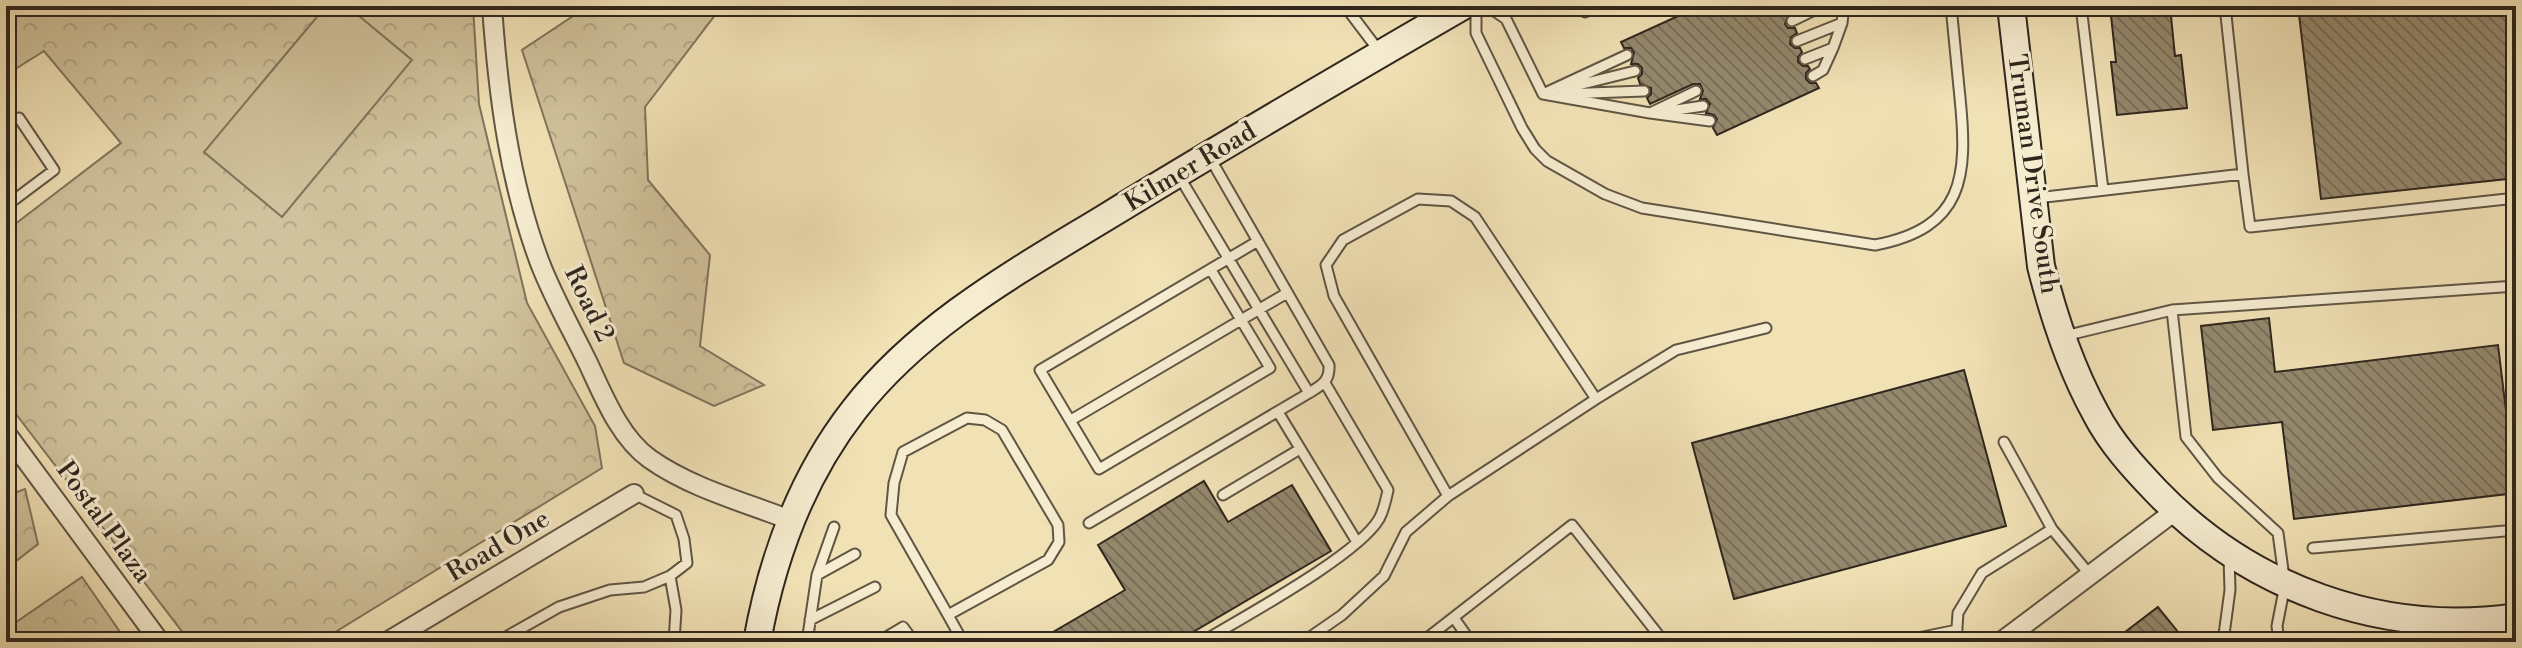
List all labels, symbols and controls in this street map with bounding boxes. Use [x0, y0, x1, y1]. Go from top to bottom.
street label: Truman Drive South [2000, 52, 2066, 296]
street label: Kilmer Road [1118, 115, 1262, 219]
street label: Road 2 [557, 261, 621, 347]
street label: Postal Plaza [49, 455, 159, 590]
street label: Road One [441, 503, 555, 589]

